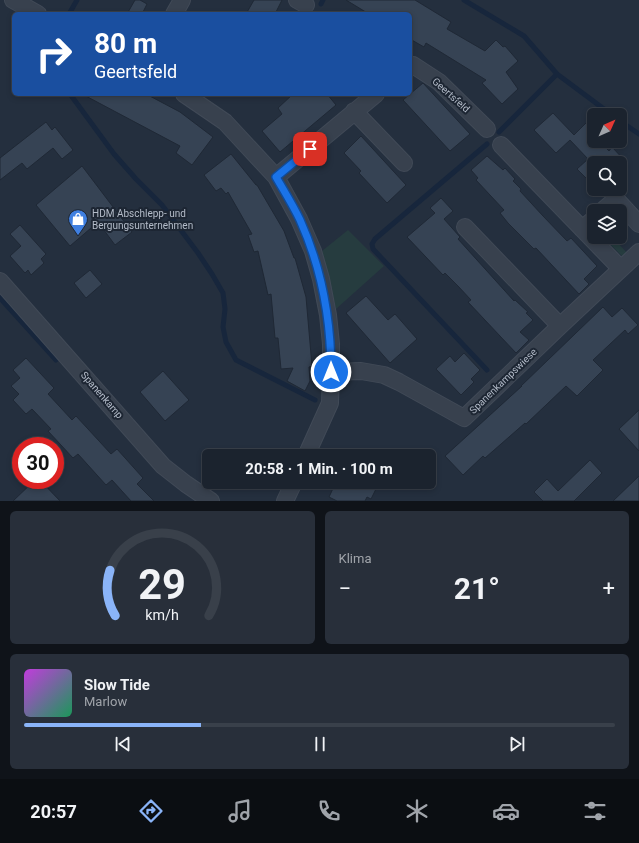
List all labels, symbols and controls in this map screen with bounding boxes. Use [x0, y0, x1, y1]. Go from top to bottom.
text: 80 m [94, 27, 157, 60]
icon: right [28, 28, 80, 80]
text: Geertsfeld [94, 61, 177, 82]
street label: Geertsfeld [430, 75, 472, 115]
north arrow [587, 108, 627, 148]
map controls [587, 108, 627, 244]
pin [293, 132, 327, 166]
icon: arrive [299, 138, 321, 160]
button: search [587, 156, 627, 196]
button: layers [587, 204, 627, 244]
shop icon: HDM Abschlepp- und Bergungsunternehmen [67, 208, 89, 236]
place label: HDM Abschlepp- und Bergungsunternehmen [92, 208, 193, 231]
street label: Spanenkampswiese [467, 346, 539, 416]
position arrow [310, 351, 352, 393]
street label: Spanenkamp [79, 369, 126, 421]
speed limit sign: 30 [12, 437, 64, 489]
text: 20:58 · 1 Min. · 100 m [245, 460, 393, 478]
text: Klima [339, 551, 371, 566]
text: 29 [138, 559, 186, 608]
text: 21° [454, 571, 500, 606]
text: − [339, 576, 351, 601]
text: + [603, 576, 615, 601]
text: km/h [145, 606, 179, 622]
text: Slow Tide [84, 676, 150, 694]
text: Marlow [84, 694, 127, 709]
icon: previous [112, 733, 134, 755]
icon: pause [309, 733, 331, 755]
icon: next [506, 733, 528, 755]
icon: directions [137, 797, 165, 825]
icon: music [226, 797, 254, 825]
icon: phone [315, 797, 343, 825]
icon: climate [403, 797, 431, 825]
icon: car [492, 797, 520, 825]
icon: filters [581, 797, 609, 825]
text: 20:57 [30, 801, 77, 822]

